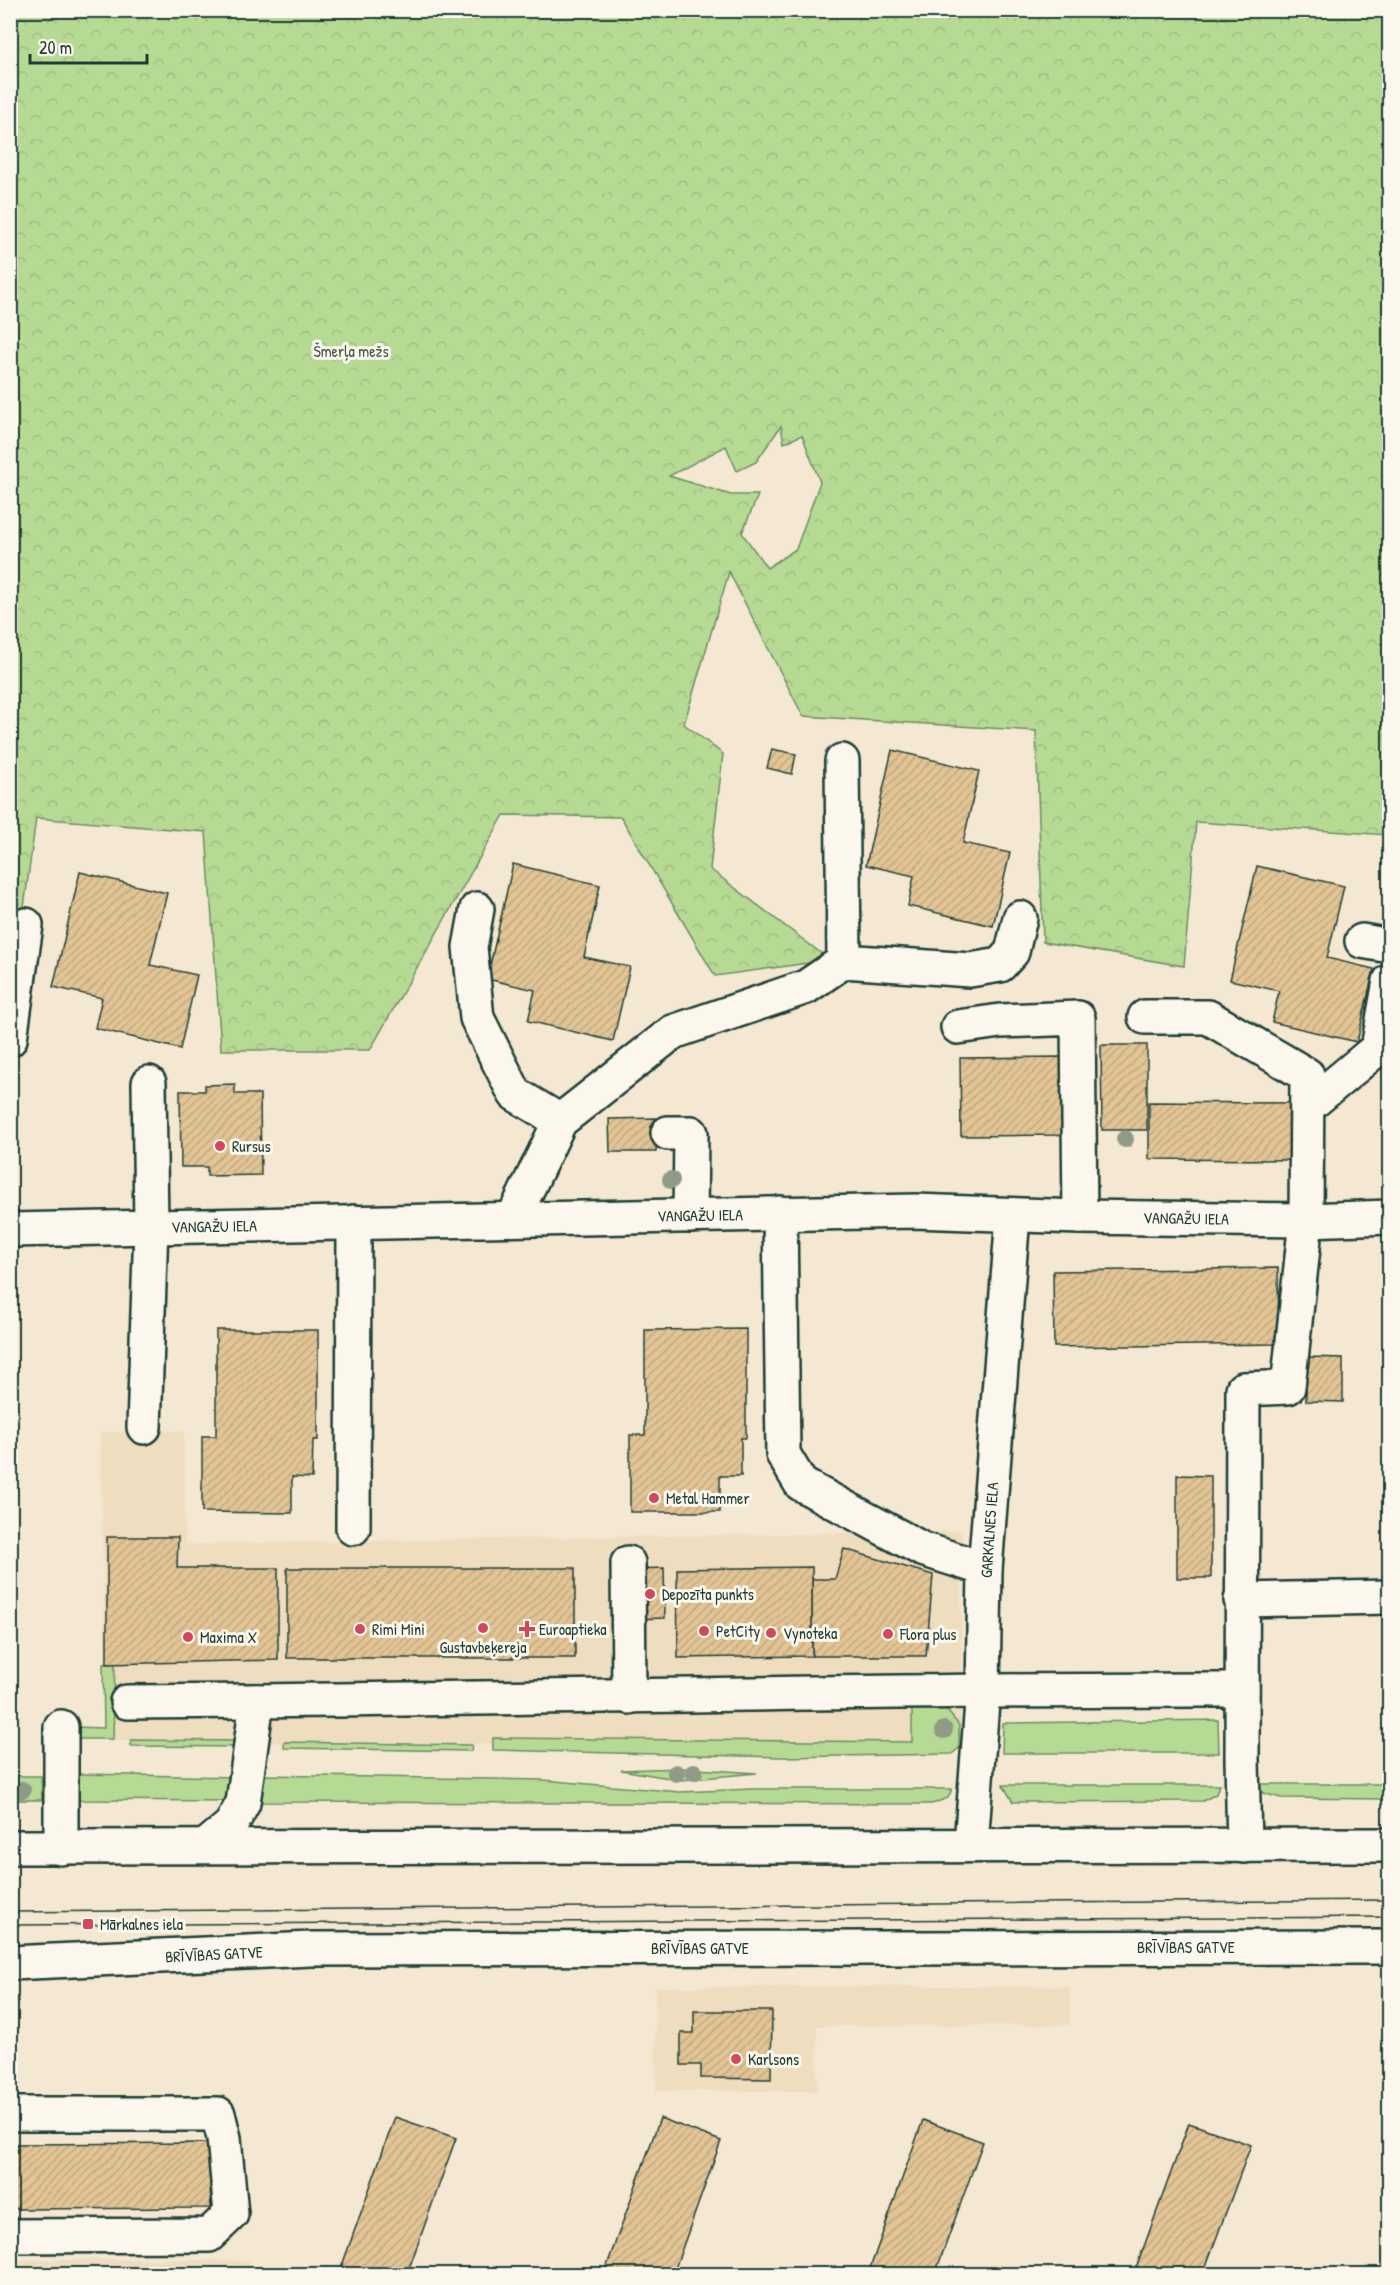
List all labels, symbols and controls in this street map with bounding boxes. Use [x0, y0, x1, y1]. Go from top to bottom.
scale bar [30, 27, 147, 65]
text: 20 m [39, 35, 72, 60]
park label: Šmerļa mežs [313, 340, 389, 362]
place label: Rursus [232, 1135, 271, 1157]
marker: Rursus [213, 1139, 227, 1153]
street label: VANGAŽU IELA [657, 1203, 743, 1227]
street label: VANGAŽU IELA [1143, 1206, 1229, 1230]
street label: VANGAŽU IELA [171, 1214, 257, 1238]
street label: GARKALNES IELA [975, 1481, 1003, 1579]
place label: Metal Hammer [666, 1487, 750, 1509]
marker: Metal Hammer [647, 1491, 661, 1505]
place label: Depozīta punkts [662, 1583, 754, 1605]
marker: Depozīta punkts [643, 1587, 657, 1601]
place label: Rimi Mini [372, 1618, 425, 1640]
place label: Euroaptieka [539, 1618, 607, 1640]
place label: PetCity [716, 1620, 760, 1642]
marker: Gustavbeķereja [476, 1621, 490, 1635]
marker: Rimi Mini [353, 1622, 367, 1636]
marker: Euroaptieka [520, 1622, 534, 1636]
place label: Vynoteka [783, 1622, 837, 1644]
place label: Flora plus [899, 1623, 956, 1645]
marker: PetCity [697, 1624, 711, 1638]
place label: Maxima X [200, 1626, 257, 1648]
marker: Vynoteka [764, 1626, 778, 1640]
marker: Flora plus [881, 1627, 895, 1641]
marker: Maxima X [181, 1630, 195, 1644]
place label: Gustavbeķereja [440, 1636, 526, 1658]
place label: Mārkalnes iela [100, 1913, 183, 1935]
marker: Mārkalnes iela [81, 1917, 95, 1931]
street label: BRĪVĪBAS GATVE [1137, 1936, 1235, 1958]
street label: BRĪVĪBAS GATVE [651, 1937, 749, 1959]
street label: BRĪVĪBAS GATVE [165, 1940, 263, 1968]
place label: Karlsons [748, 2048, 799, 2070]
marker: Karlsons [729, 2052, 743, 2066]

